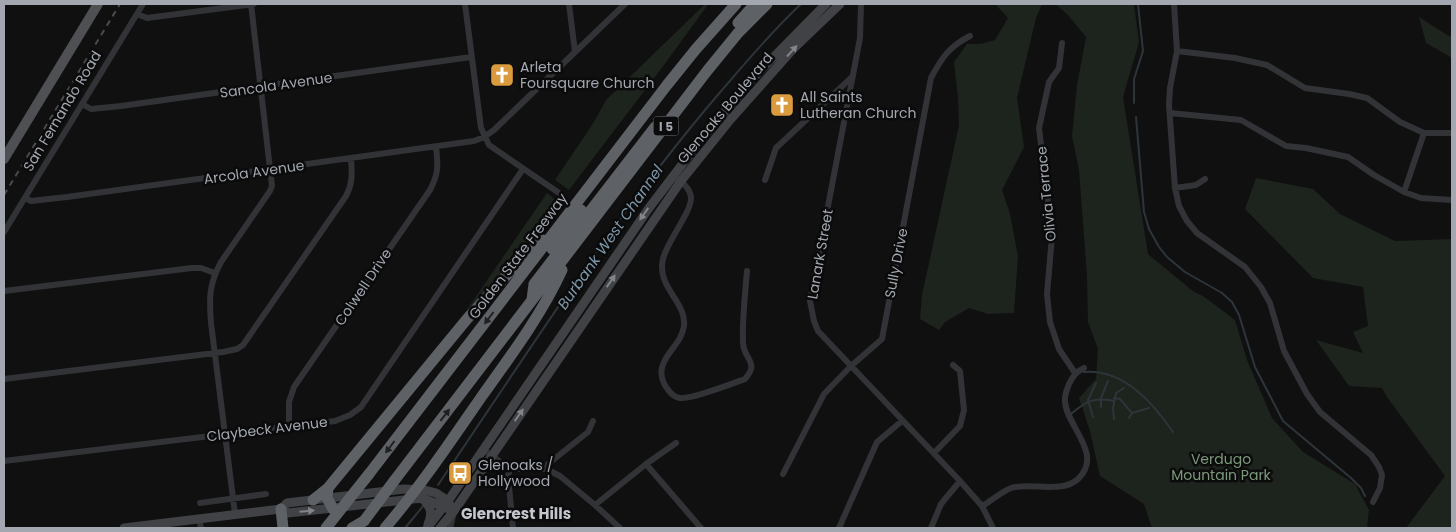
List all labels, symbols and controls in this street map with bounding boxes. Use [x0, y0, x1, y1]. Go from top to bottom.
one-way arrow [786, 46, 798, 58]
street label: San Fernando Road [18, 47, 106, 175]
street label: Glenoaks Boulevard [673, 48, 777, 168]
place label: Arleta Foursquare Church [520, 57, 654, 93]
church icon: Arleta Foursquare Church [489, 62, 515, 88]
street label: Sancola Avenue [218, 67, 334, 103]
place label: All Saints Lutheran Church [800, 87, 917, 123]
church icon: All Saints Lutheran Church [769, 92, 795, 118]
road number: I 5 [654, 116, 678, 136]
street label: Olivia Terrace [1031, 145, 1061, 243]
street label: Arcola Avenue [202, 155, 306, 189]
water label: Burbank West Channel [552, 160, 668, 313]
street label: Golden State Freeway [464, 189, 572, 323]
street label: Lanark Street [802, 207, 838, 301]
one-way arrow [639, 208, 649, 221]
street label: Sully Drive [879, 226, 913, 300]
street label: Colwell Drive [330, 244, 396, 330]
one-way arrow [606, 275, 616, 288]
one-way arrow [484, 311, 494, 325]
one-way arrow [440, 408, 451, 421]
one-way arrow [514, 408, 524, 422]
street label: Claybeck Avenue [205, 412, 329, 446]
one-way arrow [385, 440, 395, 454]
park label: Verdugo Mountain Park [1171, 449, 1272, 485]
place label: Glenoaks / Hollywood [478, 455, 553, 491]
bus stop icon: Glenoaks / Hollywood [447, 460, 473, 486]
district label: Glencrest Hills [461, 503, 571, 524]
one-way arrow [299, 507, 315, 515]

